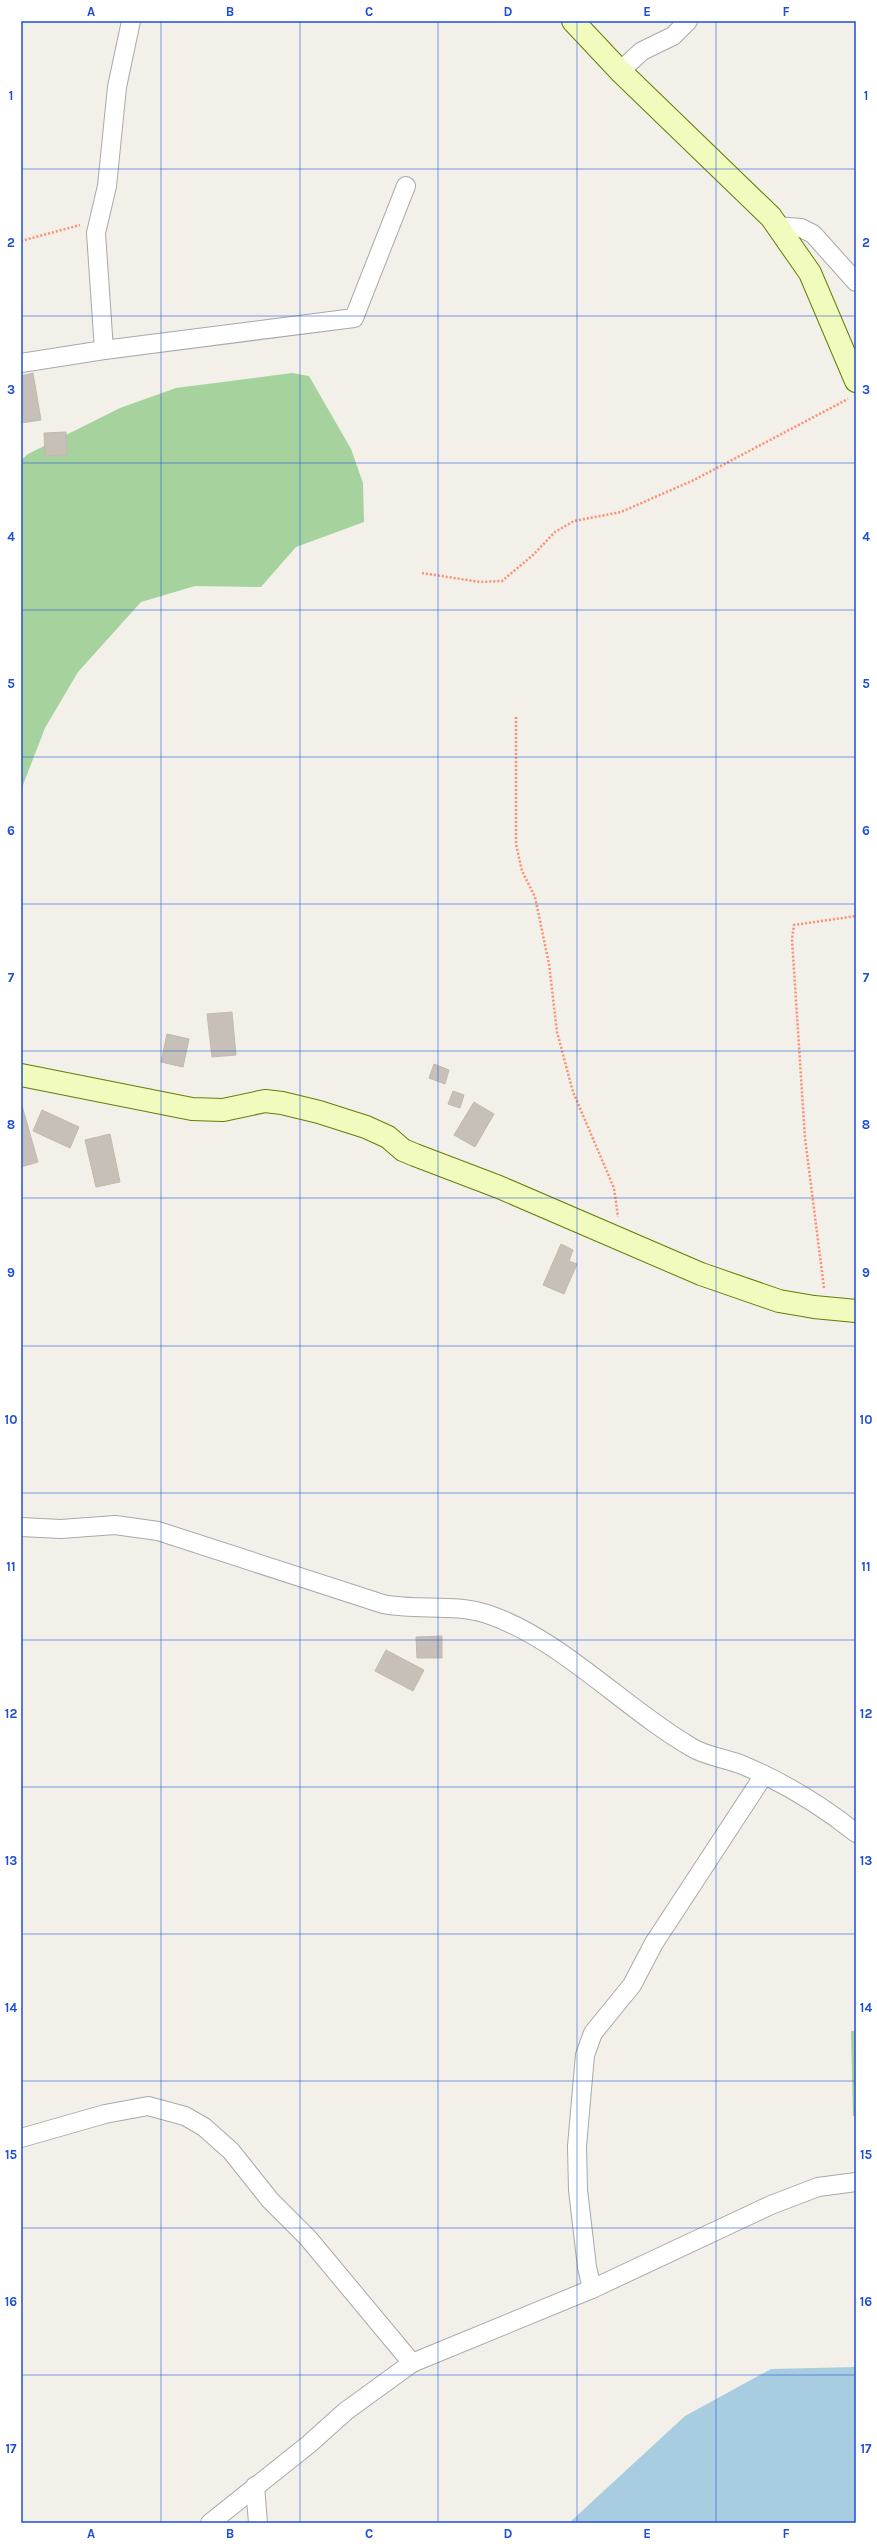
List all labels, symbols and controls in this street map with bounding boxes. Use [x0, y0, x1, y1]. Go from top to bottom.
text: A [87, 4, 95, 19]
text: B [226, 4, 234, 19]
text: C [365, 4, 373, 19]
text: D [504, 4, 513, 19]
text: E [643, 4, 651, 19]
text: F [782, 4, 790, 19]
text: 1 [9, 88, 13, 103]
text: 1 [864, 88, 868, 103]
text: 2 [7, 235, 15, 250]
text: 2 [862, 235, 870, 250]
text: 3 [7, 382, 15, 397]
text: 3 [862, 382, 870, 397]
text: 4 [7, 529, 15, 544]
text: 4 [862, 529, 870, 544]
text: 5 [7, 676, 15, 691]
text: 5 [862, 676, 870, 691]
text: 6 [7, 823, 15, 838]
text: 6 [862, 823, 870, 838]
text: 7 [8, 970, 15, 985]
text: 7 [863, 970, 870, 985]
text: 8 [7, 1117, 15, 1132]
text: 8 [862, 1117, 870, 1132]
text: 9 [7, 1265, 15, 1280]
text: 9 [862, 1265, 870, 1280]
text: 10 [5, 1412, 17, 1427]
text: 10 [860, 1412, 872, 1427]
text: 11 [6, 1559, 16, 1574]
text: 11 [861, 1559, 871, 1574]
text: 12 [5, 1706, 17, 1721]
text: 12 [860, 1706, 872, 1721]
text: 13 [5, 1853, 17, 1868]
text: 13 [860, 1853, 872, 1868]
text: 14 [5, 2000, 17, 2015]
text: 14 [860, 2000, 872, 2015]
text: 15 [5, 2147, 18, 2162]
text: 15 [860, 2147, 873, 2162]
text: 16 [5, 2294, 17, 2309]
text: 16 [860, 2294, 872, 2309]
text: 17 [5, 2441, 17, 2456]
text: 17 [860, 2441, 872, 2456]
text: A [87, 2526, 95, 2541]
text: B [226, 2526, 234, 2541]
text: C [365, 2526, 373, 2541]
text: D [504, 2526, 513, 2541]
text: E [643, 2526, 651, 2541]
text: F [782, 2526, 790, 2541]

